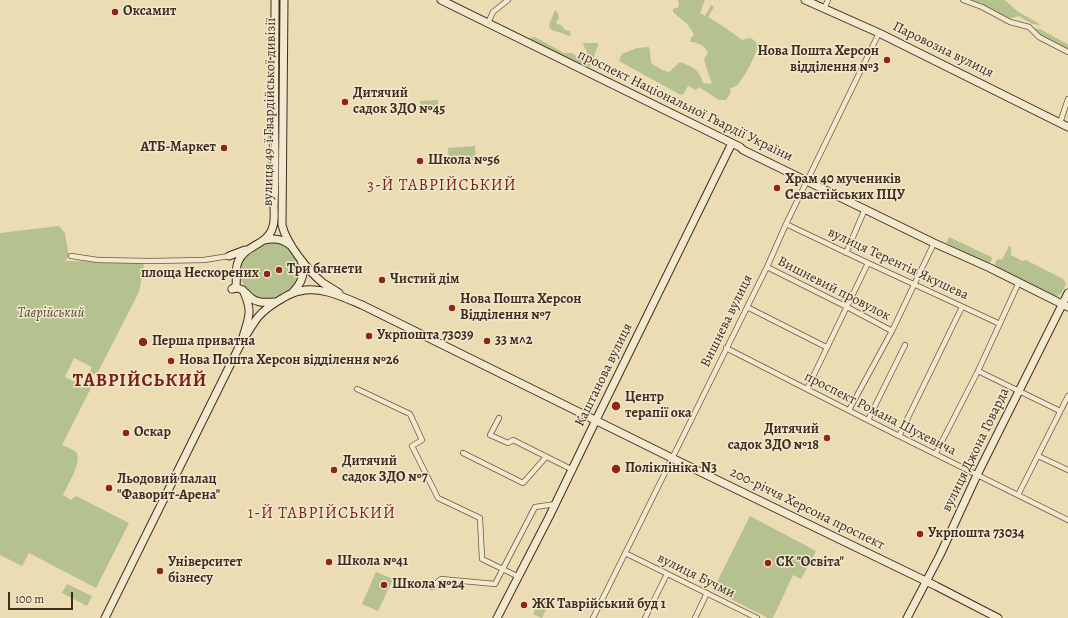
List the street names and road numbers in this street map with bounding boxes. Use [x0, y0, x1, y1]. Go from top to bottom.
street label: вулиця 49-ї Гвардійської дивізії [260, 18, 280, 206]
street label: Паровозна вулиця [890, 18, 996, 82]
street label: проспект Національної Гвардії України [575, 46, 795, 166]
street label: вулиця Терентія Якушева [825, 224, 971, 304]
street label: Вишневий провулок [775, 253, 893, 325]
street label: Вишнева вулиця [697, 272, 757, 370]
street label: Каштанова вулиця [572, 320, 636, 430]
street label: проспект Романа Шухевича [801, 368, 959, 460]
street label: вулиця Джона Говарда [939, 385, 1013, 515]
street label: 200-річчя Херсона проспект [727, 464, 887, 554]
street label: вулиця Бучми [654, 550, 738, 602]

